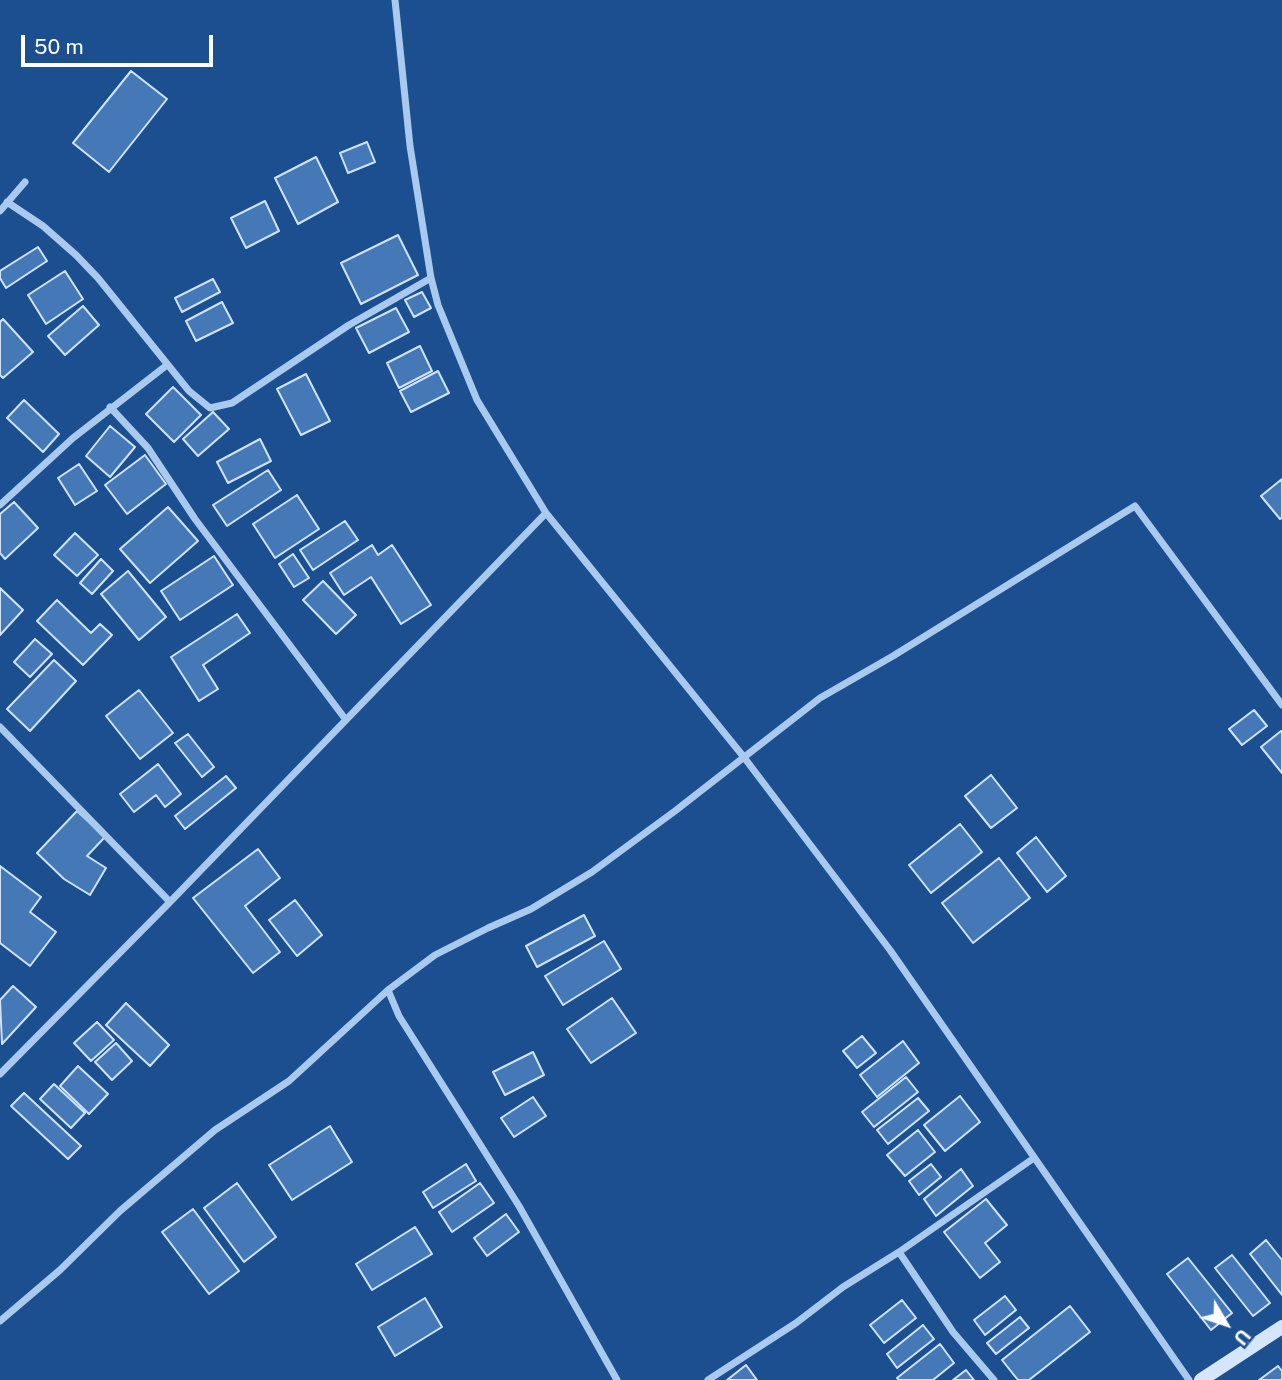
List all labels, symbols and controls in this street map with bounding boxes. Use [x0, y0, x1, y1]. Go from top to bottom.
scale bar [24, 21, 217, 65]
text: 50 m [34, 34, 84, 59]
north arrow [1191, 1289, 1261, 1359]
text: U [1229, 1325, 1255, 1349]

